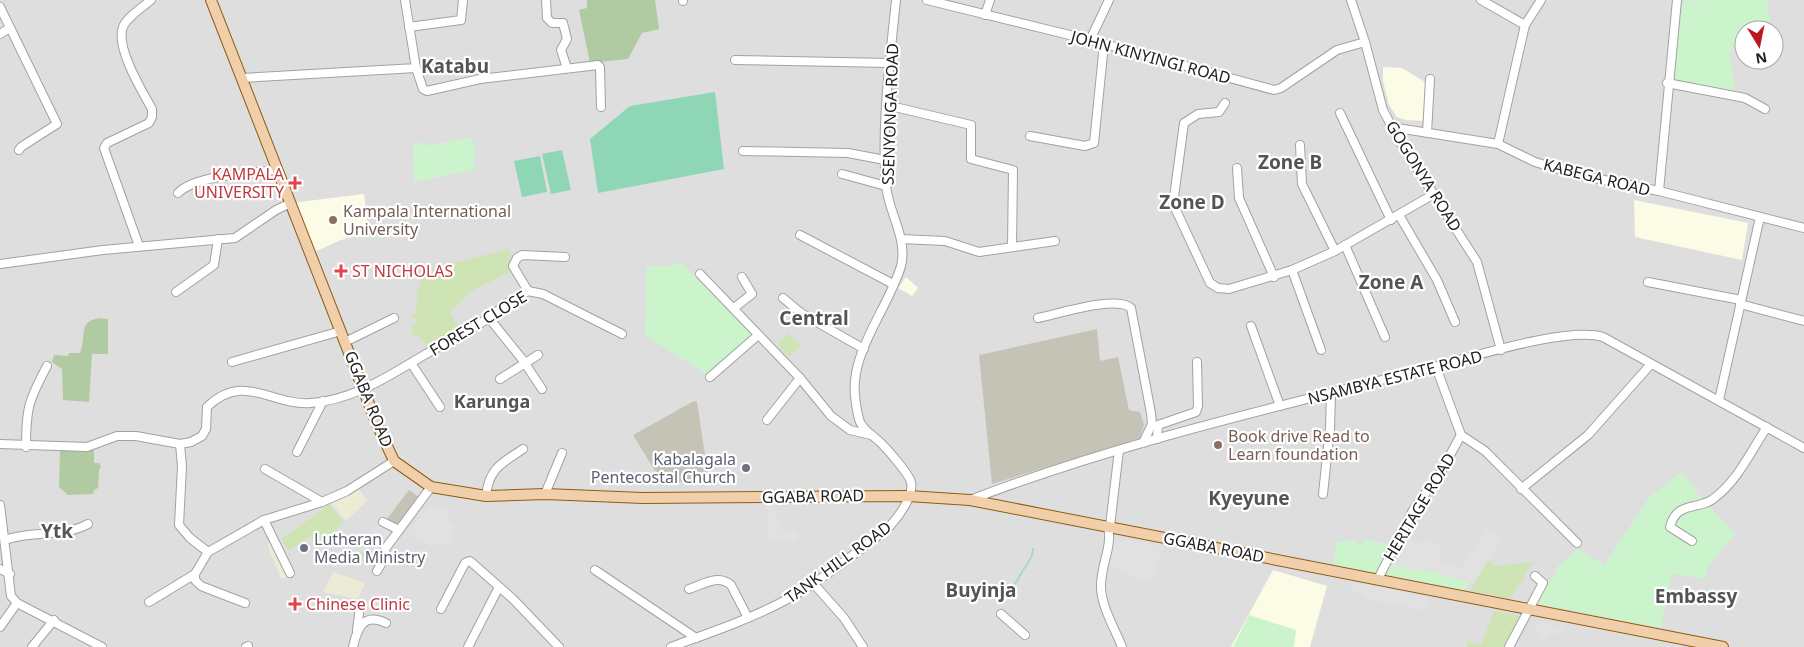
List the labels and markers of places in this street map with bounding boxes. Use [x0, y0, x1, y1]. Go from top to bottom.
place label: KAMPALA UNIVERSITY [194, 163, 285, 203]
marker: KAMPALA UNIVERSITY [288, 176, 302, 190]
place label: Kampala International University [343, 200, 511, 240]
marker: Kampala International University [327, 214, 339, 226]
place label: ST NICHOLAS [352, 260, 453, 282]
marker: ST NICHOLAS [334, 264, 348, 278]
place label: Book drive Read to Learn foundation [1228, 425, 1370, 465]
marker: Book drive Read to Learn foundation [1212, 439, 1224, 451]
place label: Kabalagala Pentecostal Church [591, 448, 736, 488]
marker: Kabalagala Pentecostal Church [740, 462, 752, 474]
place label: Lutheran Media Ministry [314, 528, 426, 568]
marker: Lutheran Media Ministry [298, 542, 310, 554]
place label: Chinese Clinic [306, 593, 410, 615]
marker: Chinese Clinic [288, 597, 302, 611]

